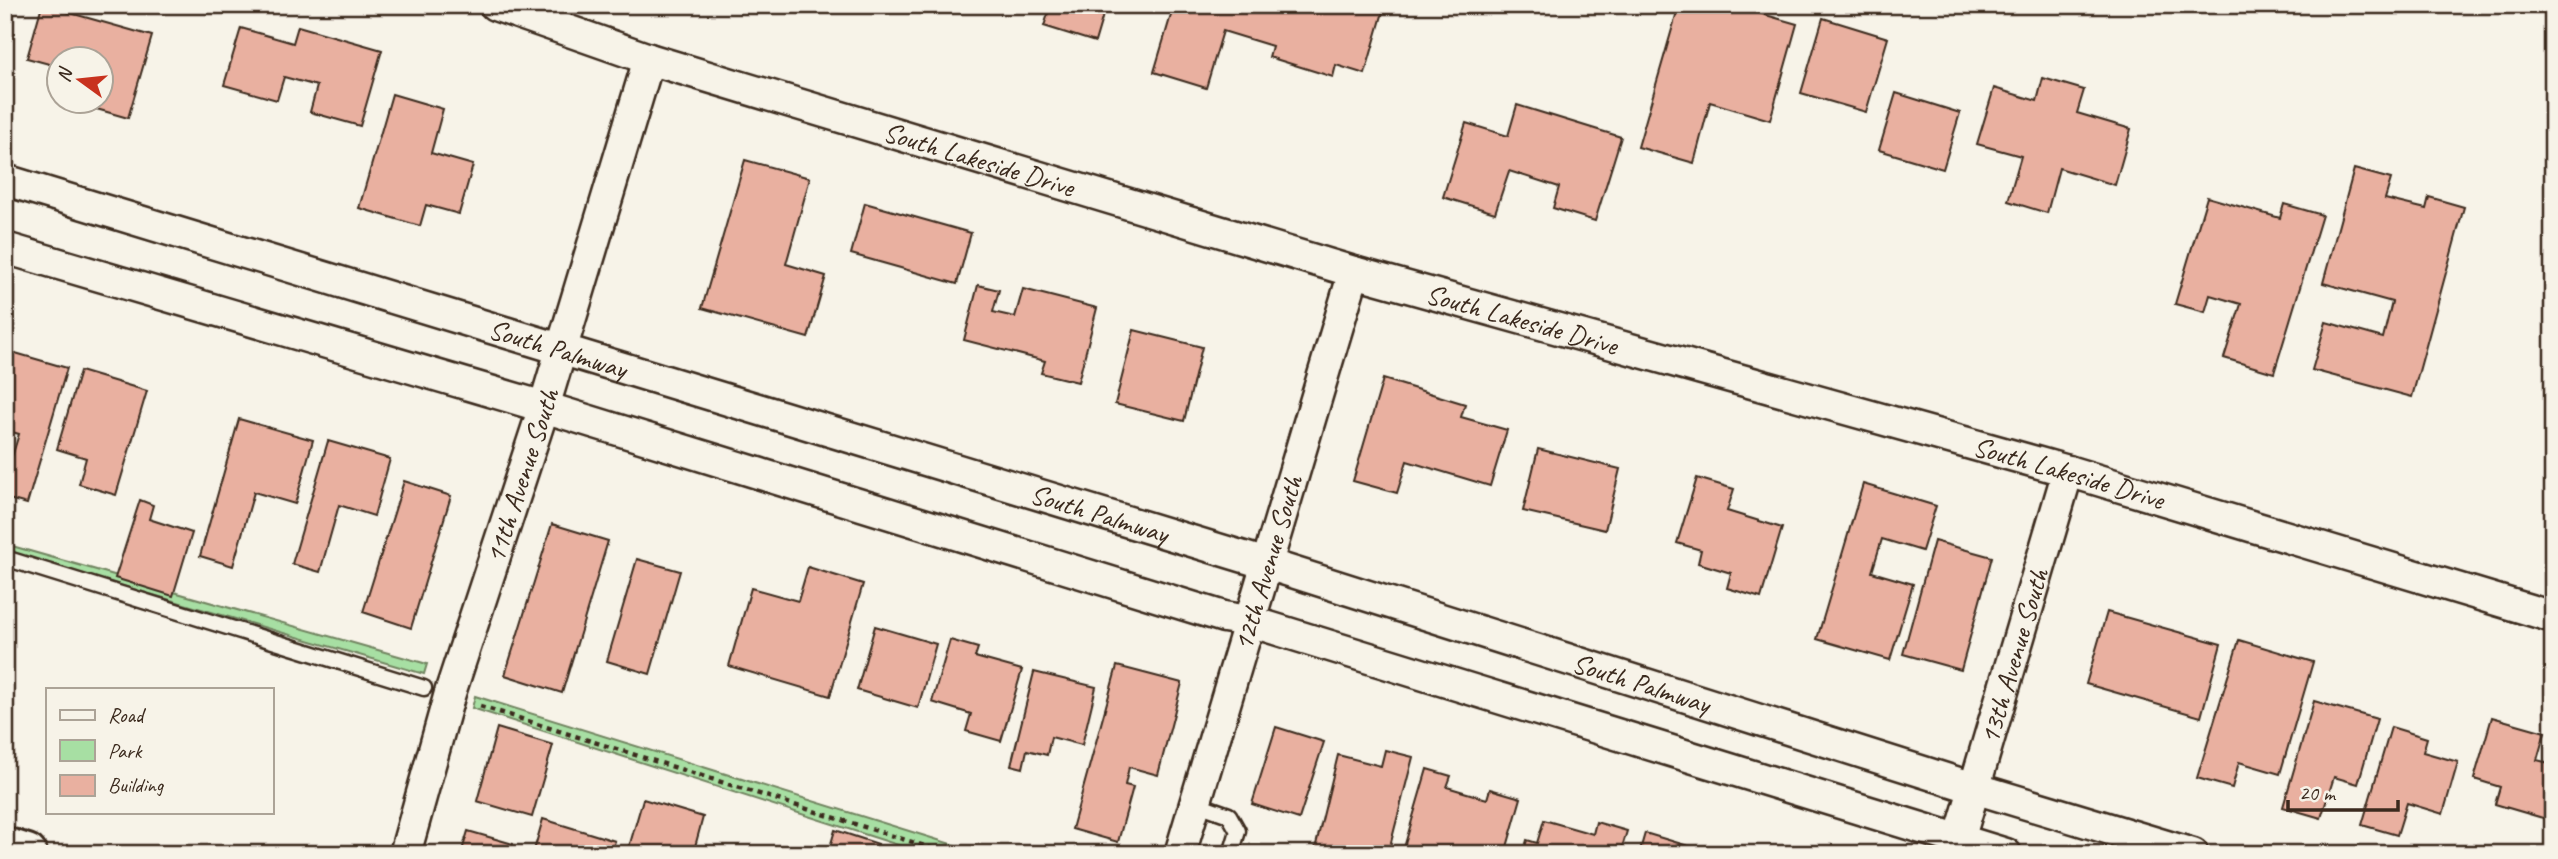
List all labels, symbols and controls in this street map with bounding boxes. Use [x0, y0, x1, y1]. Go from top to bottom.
north arrow [46, 46, 116, 116]
text: N [51, 64, 78, 85]
street label: South Lakeside Drive [880, 114, 1080, 205]
street label: South Lakeside Drive [1422, 276, 1623, 363]
street label: South Palmway [485, 311, 633, 387]
street label: 11th Avenue South [477, 383, 567, 567]
street label: South Lakeside Drive [1969, 428, 2170, 518]
street label: 12th Avenue South [1225, 470, 1311, 655]
street label: South Palmway [1026, 476, 1175, 552]
street label: 13th Avenue South [1971, 563, 2057, 748]
street label: South Palmway [1568, 645, 1717, 722]
legend [46, 688, 273, 814]
text: Road [108, 702, 147, 728]
text: Park [108, 738, 143, 764]
scale bar [2288, 768, 2399, 812]
text: Building [108, 772, 165, 798]
text: 20 m [2299, 780, 2337, 806]

